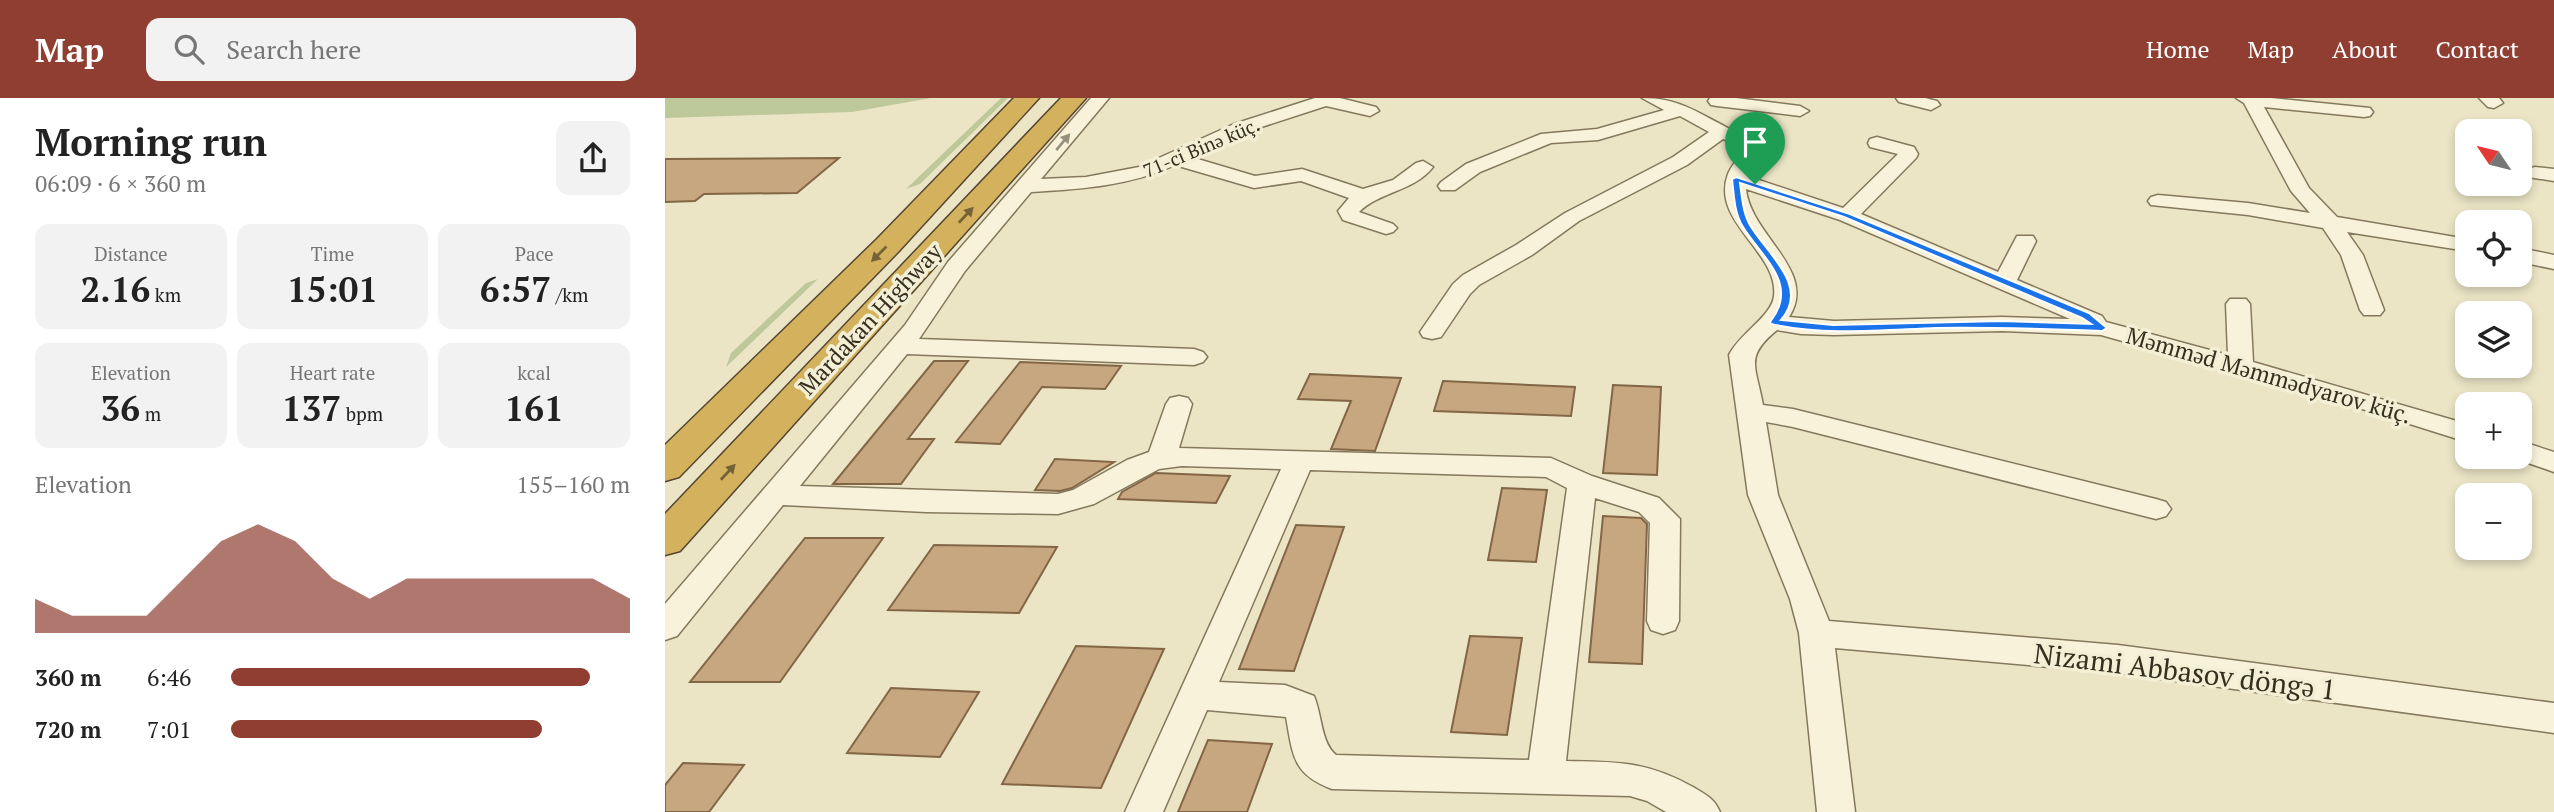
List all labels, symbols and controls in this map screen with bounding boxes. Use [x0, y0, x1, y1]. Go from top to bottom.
search box [146, 18, 636, 81]
text: Map [35, 28, 104, 71]
icon: search [170, 30, 208, 68]
text: Search here [226, 32, 361, 66]
text: Home [2146, 33, 2210, 65]
text: Map [2248, 33, 2294, 65]
text: About [2332, 33, 2398, 65]
text: Contact [2436, 33, 2519, 65]
street label: 71-ci Binə küç. [1139, 111, 1263, 183]
pin [1725, 112, 1785, 184]
text: Morning run [35, 117, 267, 167]
north arrow [2455, 119, 2532, 196]
map controls [2455, 119, 2532, 560]
button: share [556, 121, 630, 195]
icon: arrive [1736, 123, 1774, 161]
one-way arrow [1055, 134, 1070, 151]
text: 06:09 · 6 × 360 m [35, 168, 206, 199]
one-way arrow [957, 207, 973, 224]
button: locate [2455, 210, 2532, 287]
street label: Mardakan Highway [792, 236, 949, 402]
text: Distance [94, 241, 168, 266]
text: Time [311, 241, 354, 266]
text: Pace [515, 241, 554, 266]
one-way arrow [871, 246, 888, 263]
text: 2.16 [81, 266, 150, 312]
text: 15:01 [287, 266, 378, 312]
text: 6:57 [480, 266, 551, 312]
text: km [150, 282, 181, 307]
text: /km [551, 282, 589, 307]
button: layers [2455, 301, 2532, 378]
street label: Məmməd Məmmədyarov küç. [2123, 319, 2415, 431]
text: Elevation [91, 360, 171, 385]
text: Heart rate [290, 360, 375, 385]
text: kcal [517, 360, 551, 385]
text: 36 [101, 385, 140, 431]
text: 137 [282, 385, 341, 431]
text: 161 [505, 385, 564, 431]
button: + [2455, 392, 2532, 469]
text: m [140, 401, 161, 426]
text: bpm [341, 401, 383, 426]
one-way arrow [720, 464, 736, 481]
text: Elevation [35, 469, 132, 500]
text: 155–160 m [517, 469, 630, 500]
button: − [2455, 483, 2532, 560]
street label: Nizami Abbasov döngə 1 [2032, 634, 2338, 708]
text: 360 m [35, 662, 101, 693]
text: 6:46 [147, 662, 191, 693]
text: 720 m [35, 714, 101, 745]
text: 7:01 [147, 714, 191, 745]

